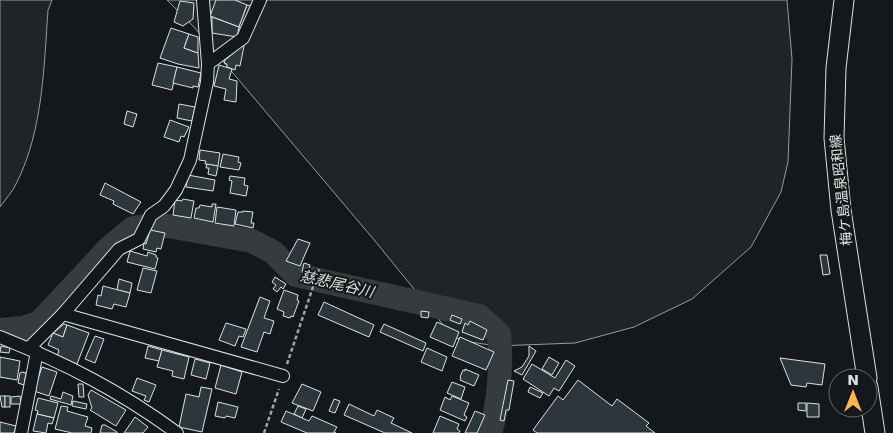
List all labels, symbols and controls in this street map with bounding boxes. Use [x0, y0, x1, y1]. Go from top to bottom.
street label: 梅ケ島温泉昭和線 [827, 133, 855, 247]
water label: 慈悲尾谷川 [298, 267, 378, 302]
north arrow [828, 368, 878, 418]
text: N [847, 372, 859, 388]

